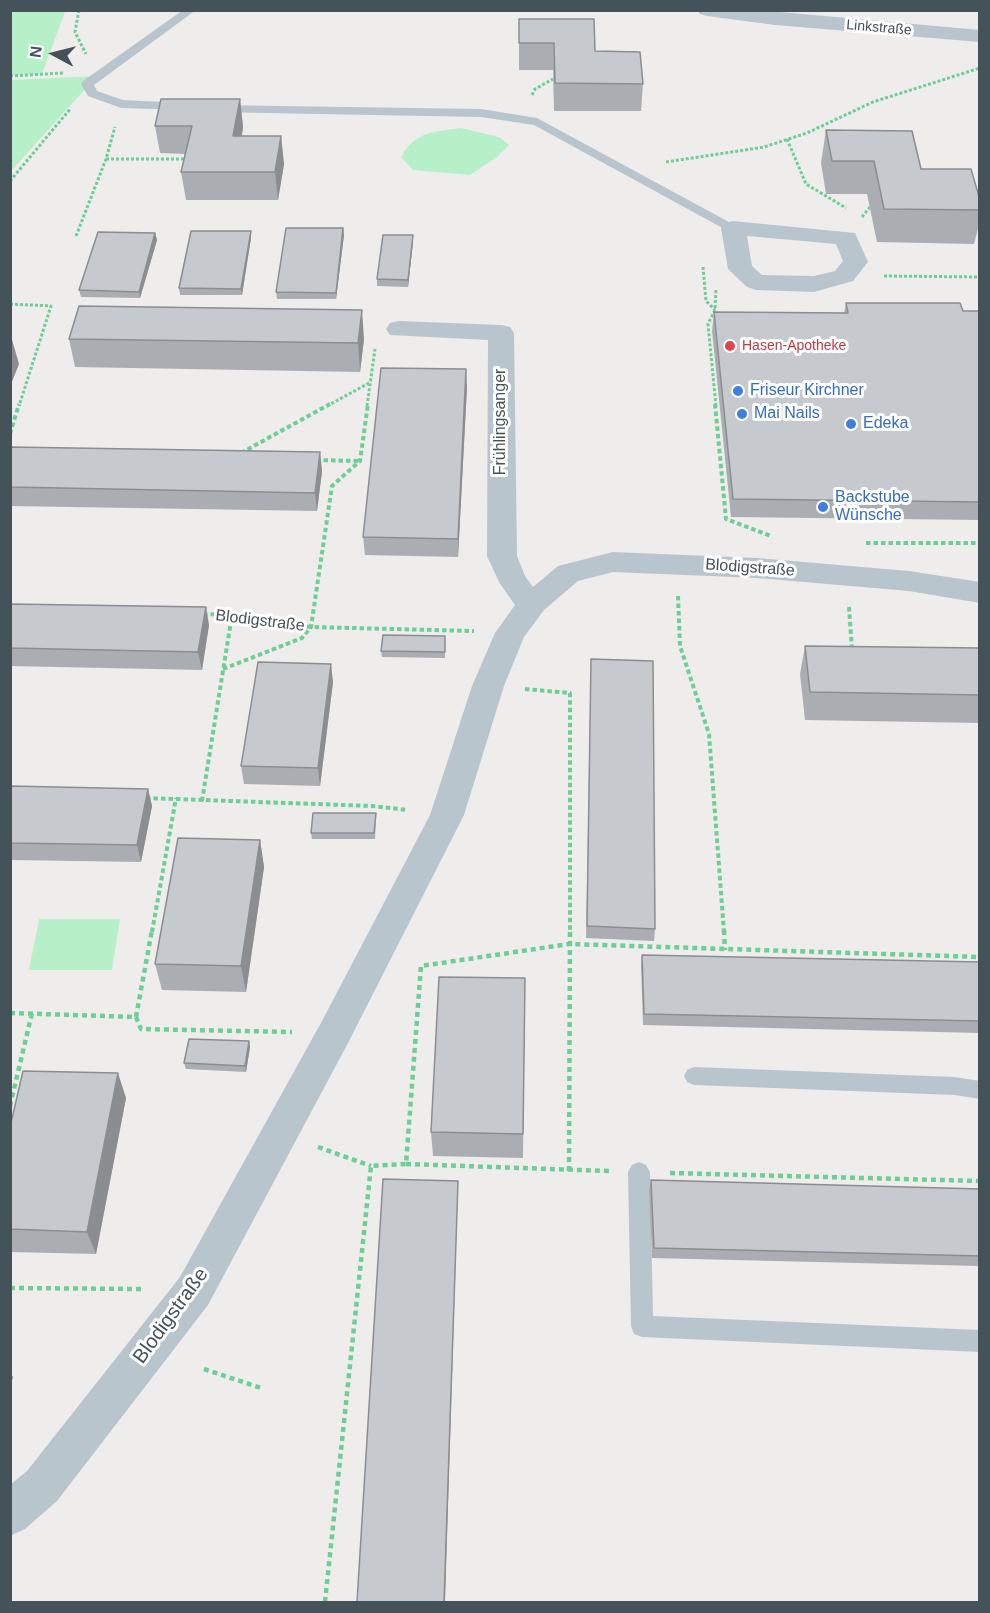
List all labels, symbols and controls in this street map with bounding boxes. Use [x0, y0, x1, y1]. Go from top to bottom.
street label: Linkstraße [846, 17, 912, 39]
north arrow [24, 24, 84, 84]
text: N [26, 45, 45, 59]
place label: Hasen-Apotheke [742, 338, 846, 354]
marker: Hasen-Apotheke [723, 339, 737, 353]
street label: Frühlingsanger [491, 369, 511, 475]
place label: Friseur Kirchner [750, 381, 864, 401]
marker: Friseur Kirchner [731, 384, 745, 398]
place label: Mai Nails [754, 404, 820, 424]
marker: Mai Nails [735, 407, 749, 421]
place label: Edeka [863, 414, 908, 434]
marker: Edeka [844, 417, 858, 431]
place label: Backstube Wünsche [835, 488, 910, 526]
marker: Backstube Wünsche [816, 500, 830, 514]
street label: Blodigstraße [705, 555, 795, 581]
street label: Blodigstraße [214, 606, 306, 636]
street label: Blodigstraße [128, 1264, 214, 1368]

